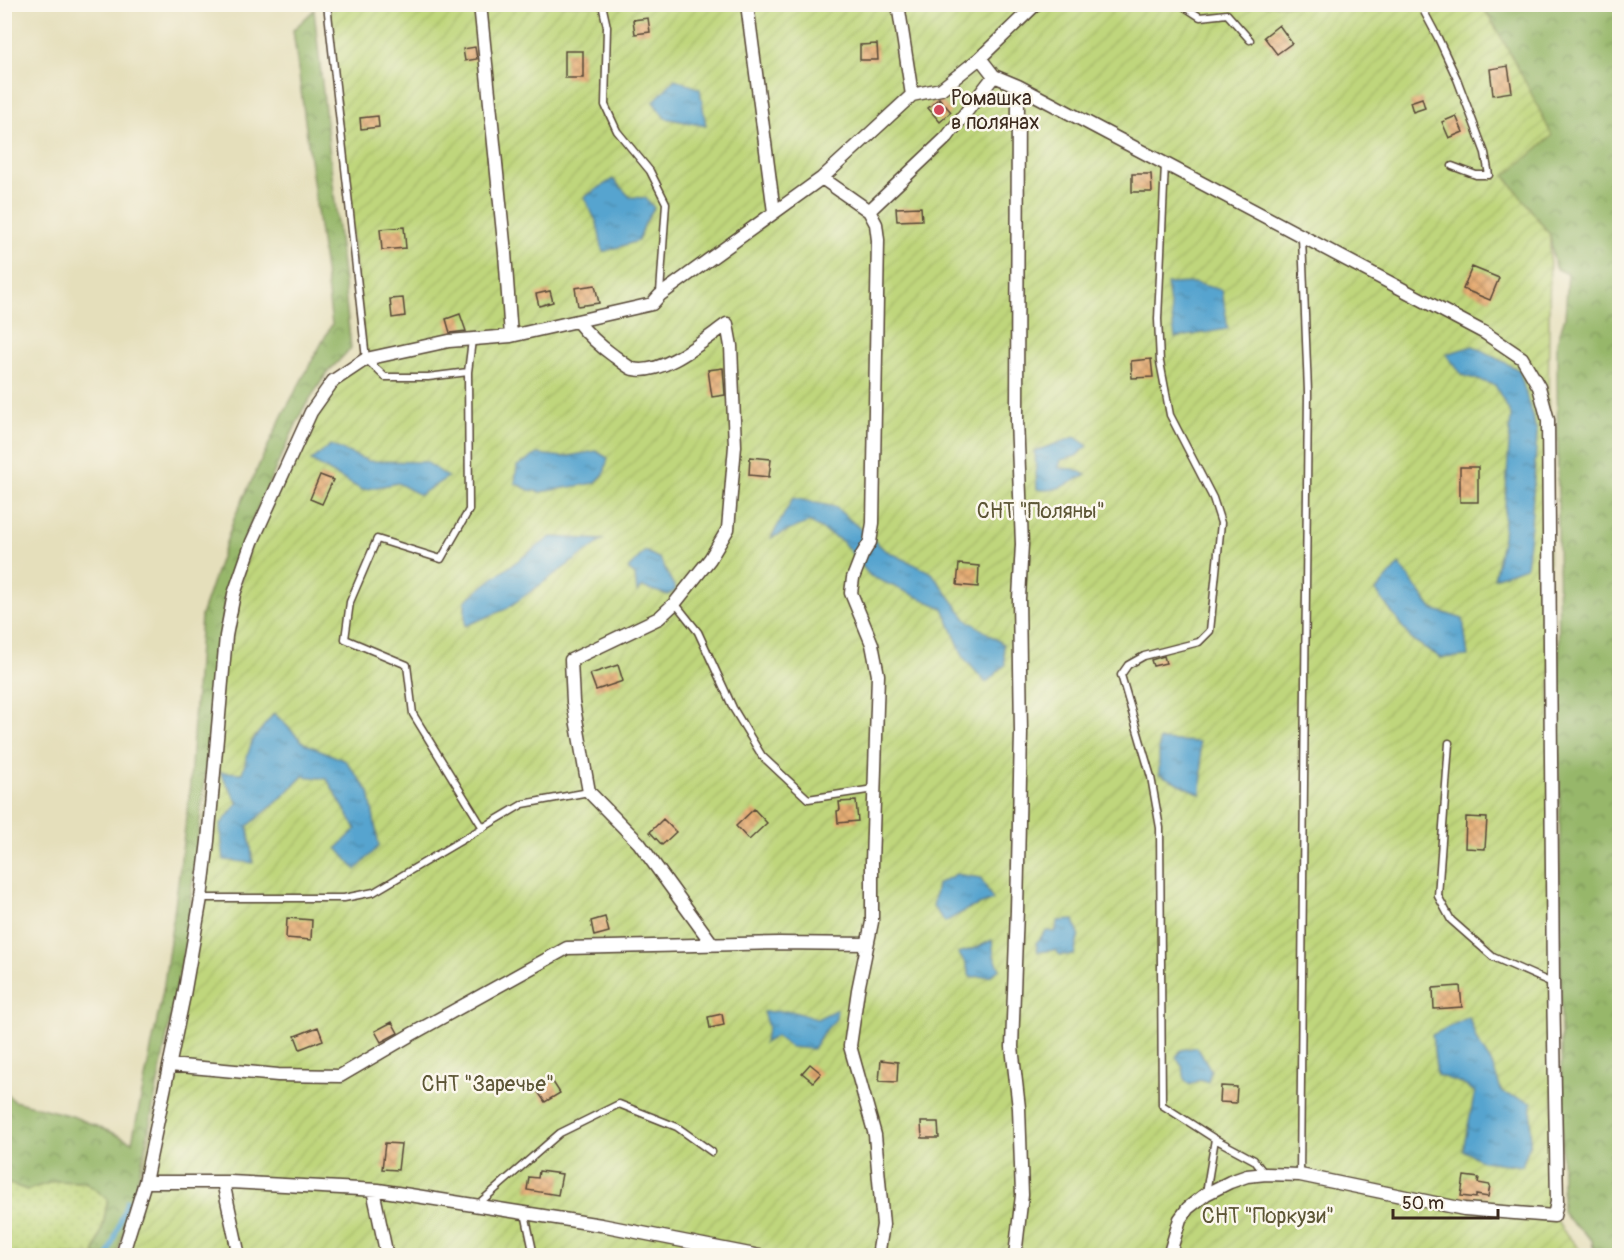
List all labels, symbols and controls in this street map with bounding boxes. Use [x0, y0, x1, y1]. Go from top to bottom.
place label: Ромашка в полянах [951, 85, 1040, 136]
marker: Ромашка в полянах [932, 103, 946, 117]
park label: СНТ "Поляны" [977, 498, 1105, 525]
park label: СНТ "Заречье" [422, 1071, 554, 1098]
scale bar [1393, 1182, 1498, 1220]
text: 50 m [1402, 1192, 1444, 1215]
park label: СНТ "Поркузи" [1202, 1203, 1334, 1230]

